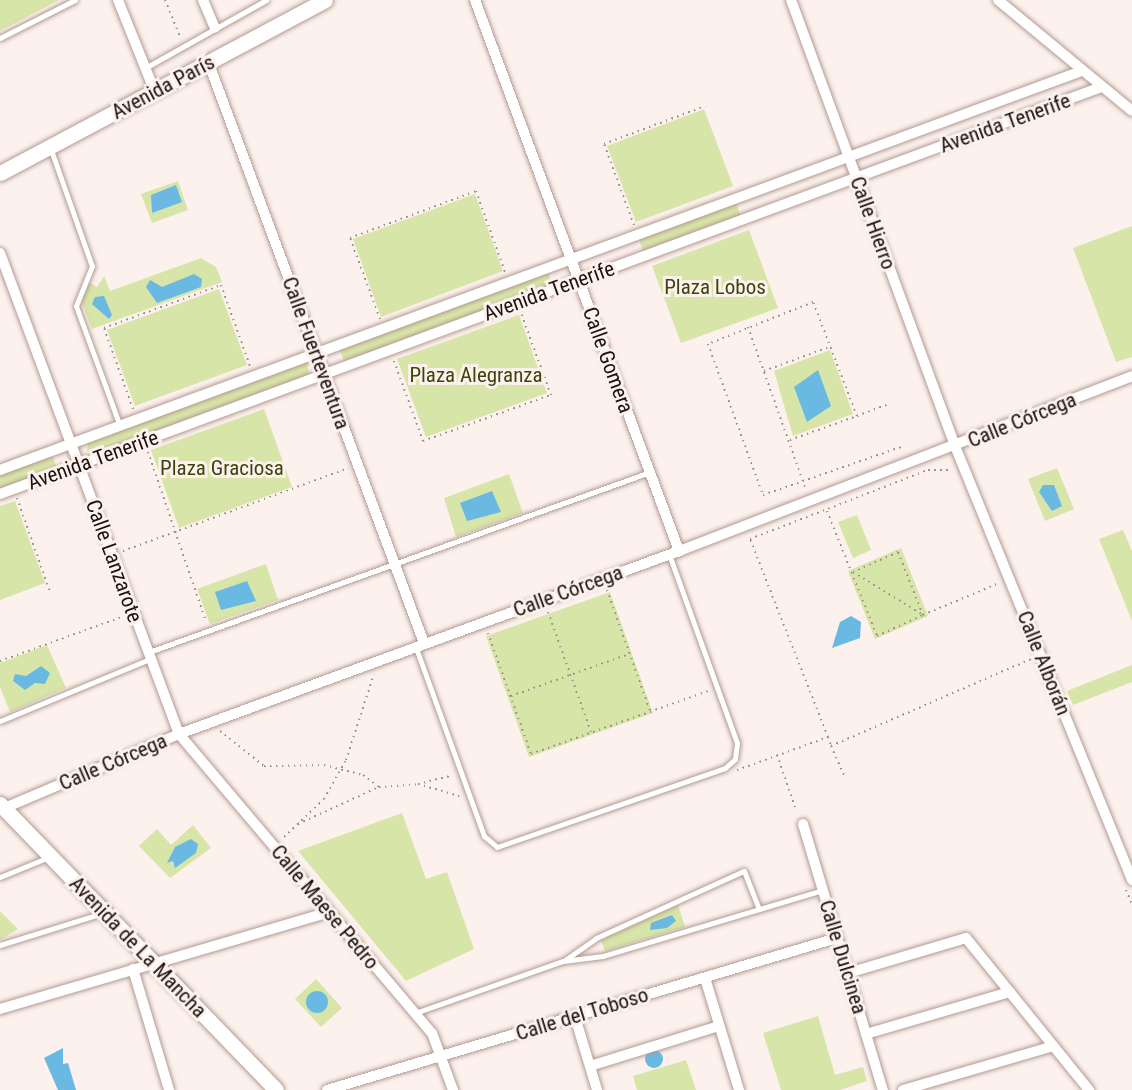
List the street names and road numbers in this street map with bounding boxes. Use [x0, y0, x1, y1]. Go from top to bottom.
street label: Avenida París [107, 49, 219, 125]
street label: Avenida Tenerife [936, 88, 1074, 158]
street label: Calle Hierro [845, 173, 901, 273]
street label: Avenida Tenerife [480, 256, 618, 326]
street label: Calle Fuerteventura [277, 273, 355, 433]
street label: Calle Gomera [577, 304, 639, 416]
street label: Calle Córcega [964, 387, 1080, 453]
street label: Avenida Tenerife [24, 425, 162, 495]
street label: Calle Lanzarote [80, 496, 148, 626]
street label: Calle Córcega [510, 560, 626, 622]
street label: Calle Alborán [1012, 607, 1076, 719]
street label: Calle Córcega [55, 728, 171, 796]
street label: Calle Maese Pedro [266, 840, 384, 974]
street label: Avenida de La Mancha [64, 871, 212, 1023]
street label: Calle Dulcinea [814, 897, 872, 1017]
street label: Calle del Toboso [513, 982, 651, 1046]

